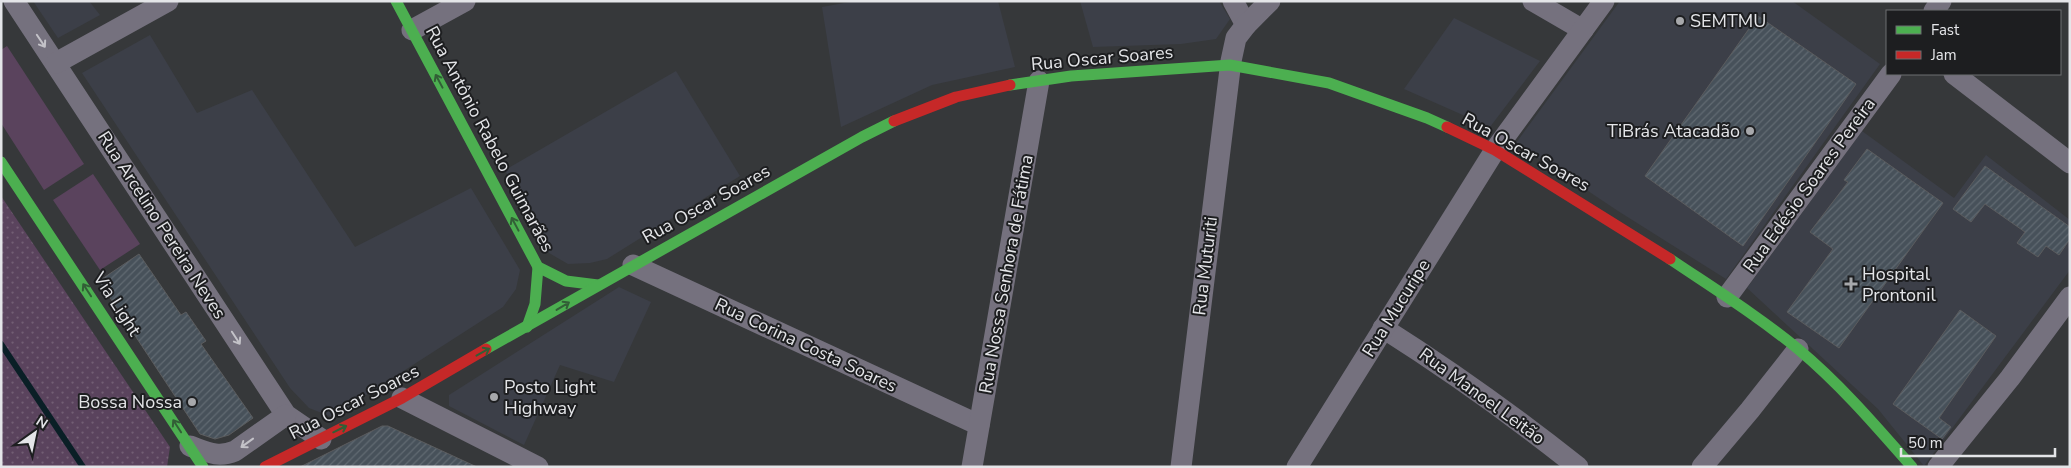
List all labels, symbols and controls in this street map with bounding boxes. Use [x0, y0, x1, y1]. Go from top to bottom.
place label: SEMTMU [1690, 9, 1766, 33]
legend [1886, 10, 2061, 75]
marker: SEMTMU [1674, 15, 1686, 27]
text: Fast [1931, 20, 1960, 40]
street label: Rua Antônio Rabelo Guimarães [420, 22, 560, 256]
one-way arrow [36, 34, 46, 48]
street label: Rua Oscar Soares [1030, 40, 1174, 76]
text: Jam [1930, 45, 1957, 65]
one-way arrow [434, 74, 443, 89]
street label: Rua Edésio Soares Pereira [1737, 93, 1881, 277]
street label: Rua Oscar Soares [1458, 107, 1594, 197]
place label: TiBrás Atacadão [1607, 119, 1740, 143]
marker: TiBrás Atacadão [1744, 125, 1756, 137]
street label: Rua Arcelino Pereira Neves [92, 127, 232, 323]
street label: Rua Nossa Senhora de Fátima [973, 153, 1039, 395]
street label: Rua Oscar Soares [638, 159, 774, 249]
street label: Rua Muturiti [1187, 215, 1223, 317]
one-way arrow [510, 218, 520, 232]
street label: Rua Mucuripe [1356, 255, 1436, 361]
place label: Hospital Prontonil [1862, 262, 1936, 307]
street label: Via Light [87, 267, 147, 341]
marker: Hospital Prontonil [1844, 277, 1858, 291]
one-way arrow [82, 284, 92, 298]
street label: Rua Corina Costa Soares [711, 292, 901, 398]
one-way arrow [555, 300, 569, 310]
one-way arrow [231, 331, 241, 345]
street label: Rua Manoel Leitão [1414, 342, 1550, 450]
one-way arrow [476, 347, 490, 357]
street label: Rua Oscar Soares [285, 359, 423, 445]
place label: Posto Light Highway [504, 375, 596, 420]
place label: Bossa Nossa [78, 390, 182, 414]
marker: Posto Light Highway [488, 391, 500, 403]
marker: Bossa Nossa [186, 396, 198, 408]
north arrow [10, 408, 60, 458]
text: N [32, 412, 51, 433]
one-way arrow [172, 419, 182, 433]
one-way arrow [332, 424, 347, 433]
scale bar [1901, 426, 2055, 458]
text: 50 m [1908, 433, 1943, 453]
one-way arrow [240, 438, 254, 448]

